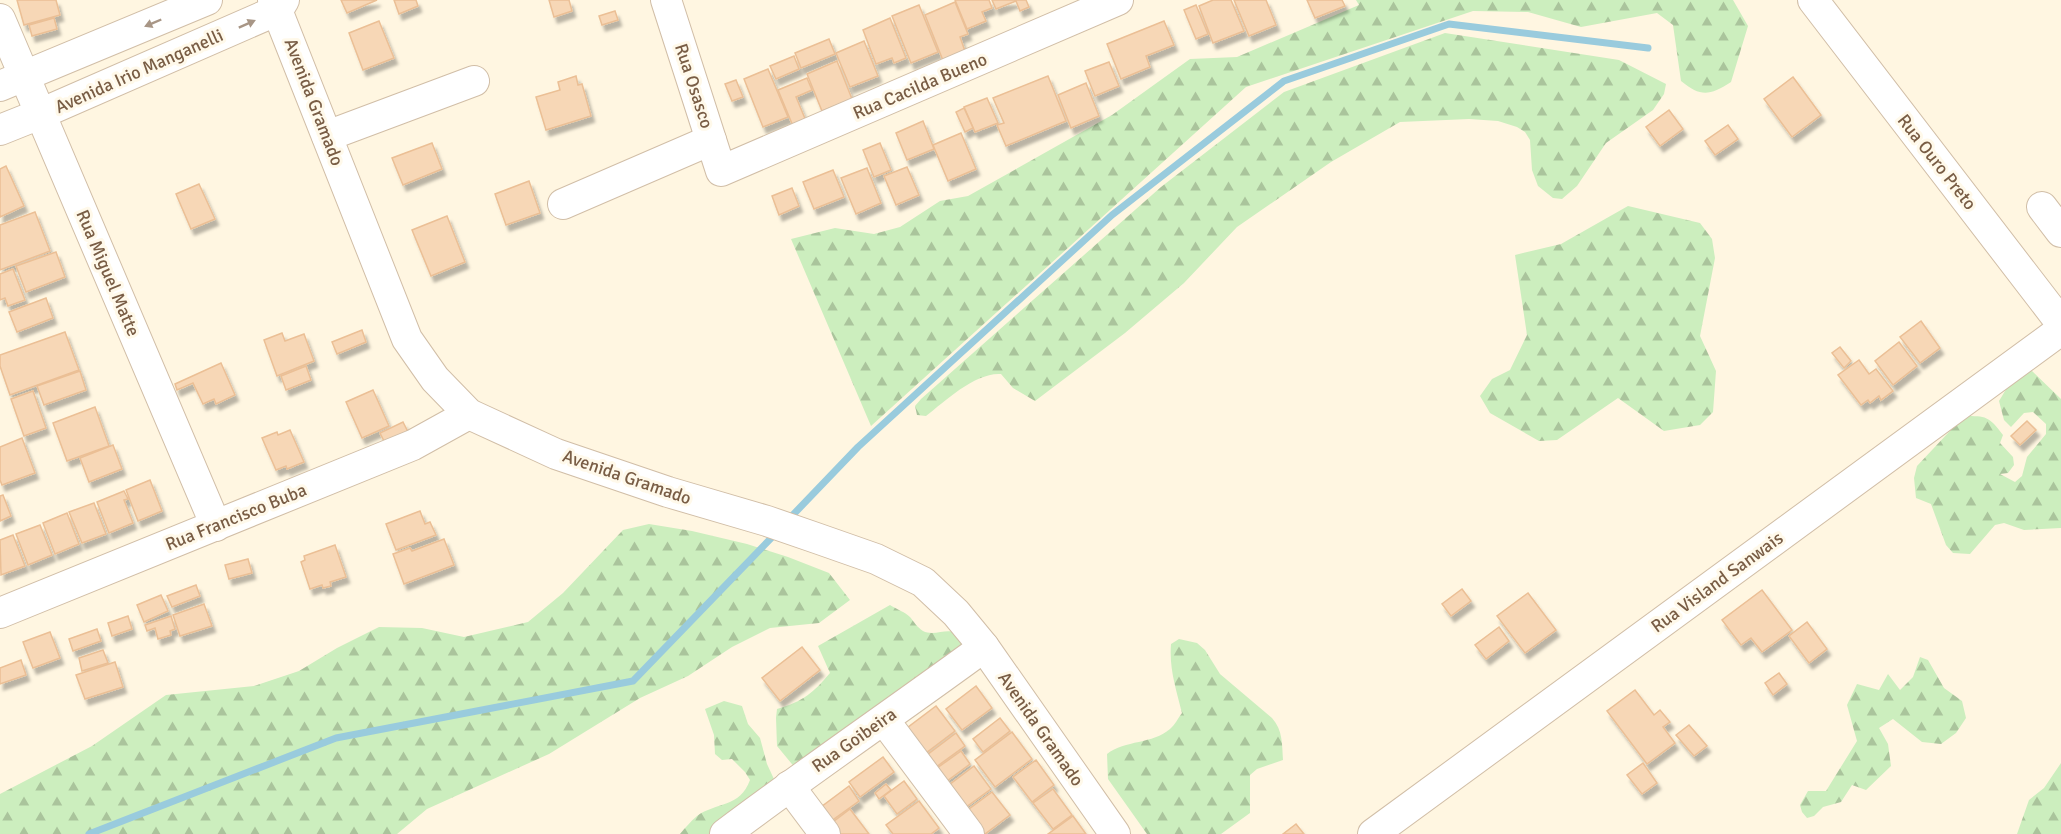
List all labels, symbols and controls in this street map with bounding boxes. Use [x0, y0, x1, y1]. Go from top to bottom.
one-way arrow [144, 19, 162, 28]
one-way arrow [238, 19, 255, 28]
street label: Avenida Irio Manganelli [52, 24, 226, 118]
street label: Avenida Gramado [280, 35, 348, 169]
street label: Rua Osasco [670, 41, 718, 131]
street label: Rua Cacilda Bueno [850, 48, 990, 124]
street label: Rua Ouro Preto [1893, 110, 1981, 214]
street label: Rua Miguel Matte [71, 206, 145, 340]
street label: Avenida Gramado [560, 445, 694, 509]
street label: Rua Francisco Buba [162, 479, 310, 555]
street label: Rua Visland Sanwais [1647, 527, 1787, 637]
street label: Avenida Gramado [993, 668, 1089, 790]
street label: Rua Goibeira [807, 703, 901, 777]

